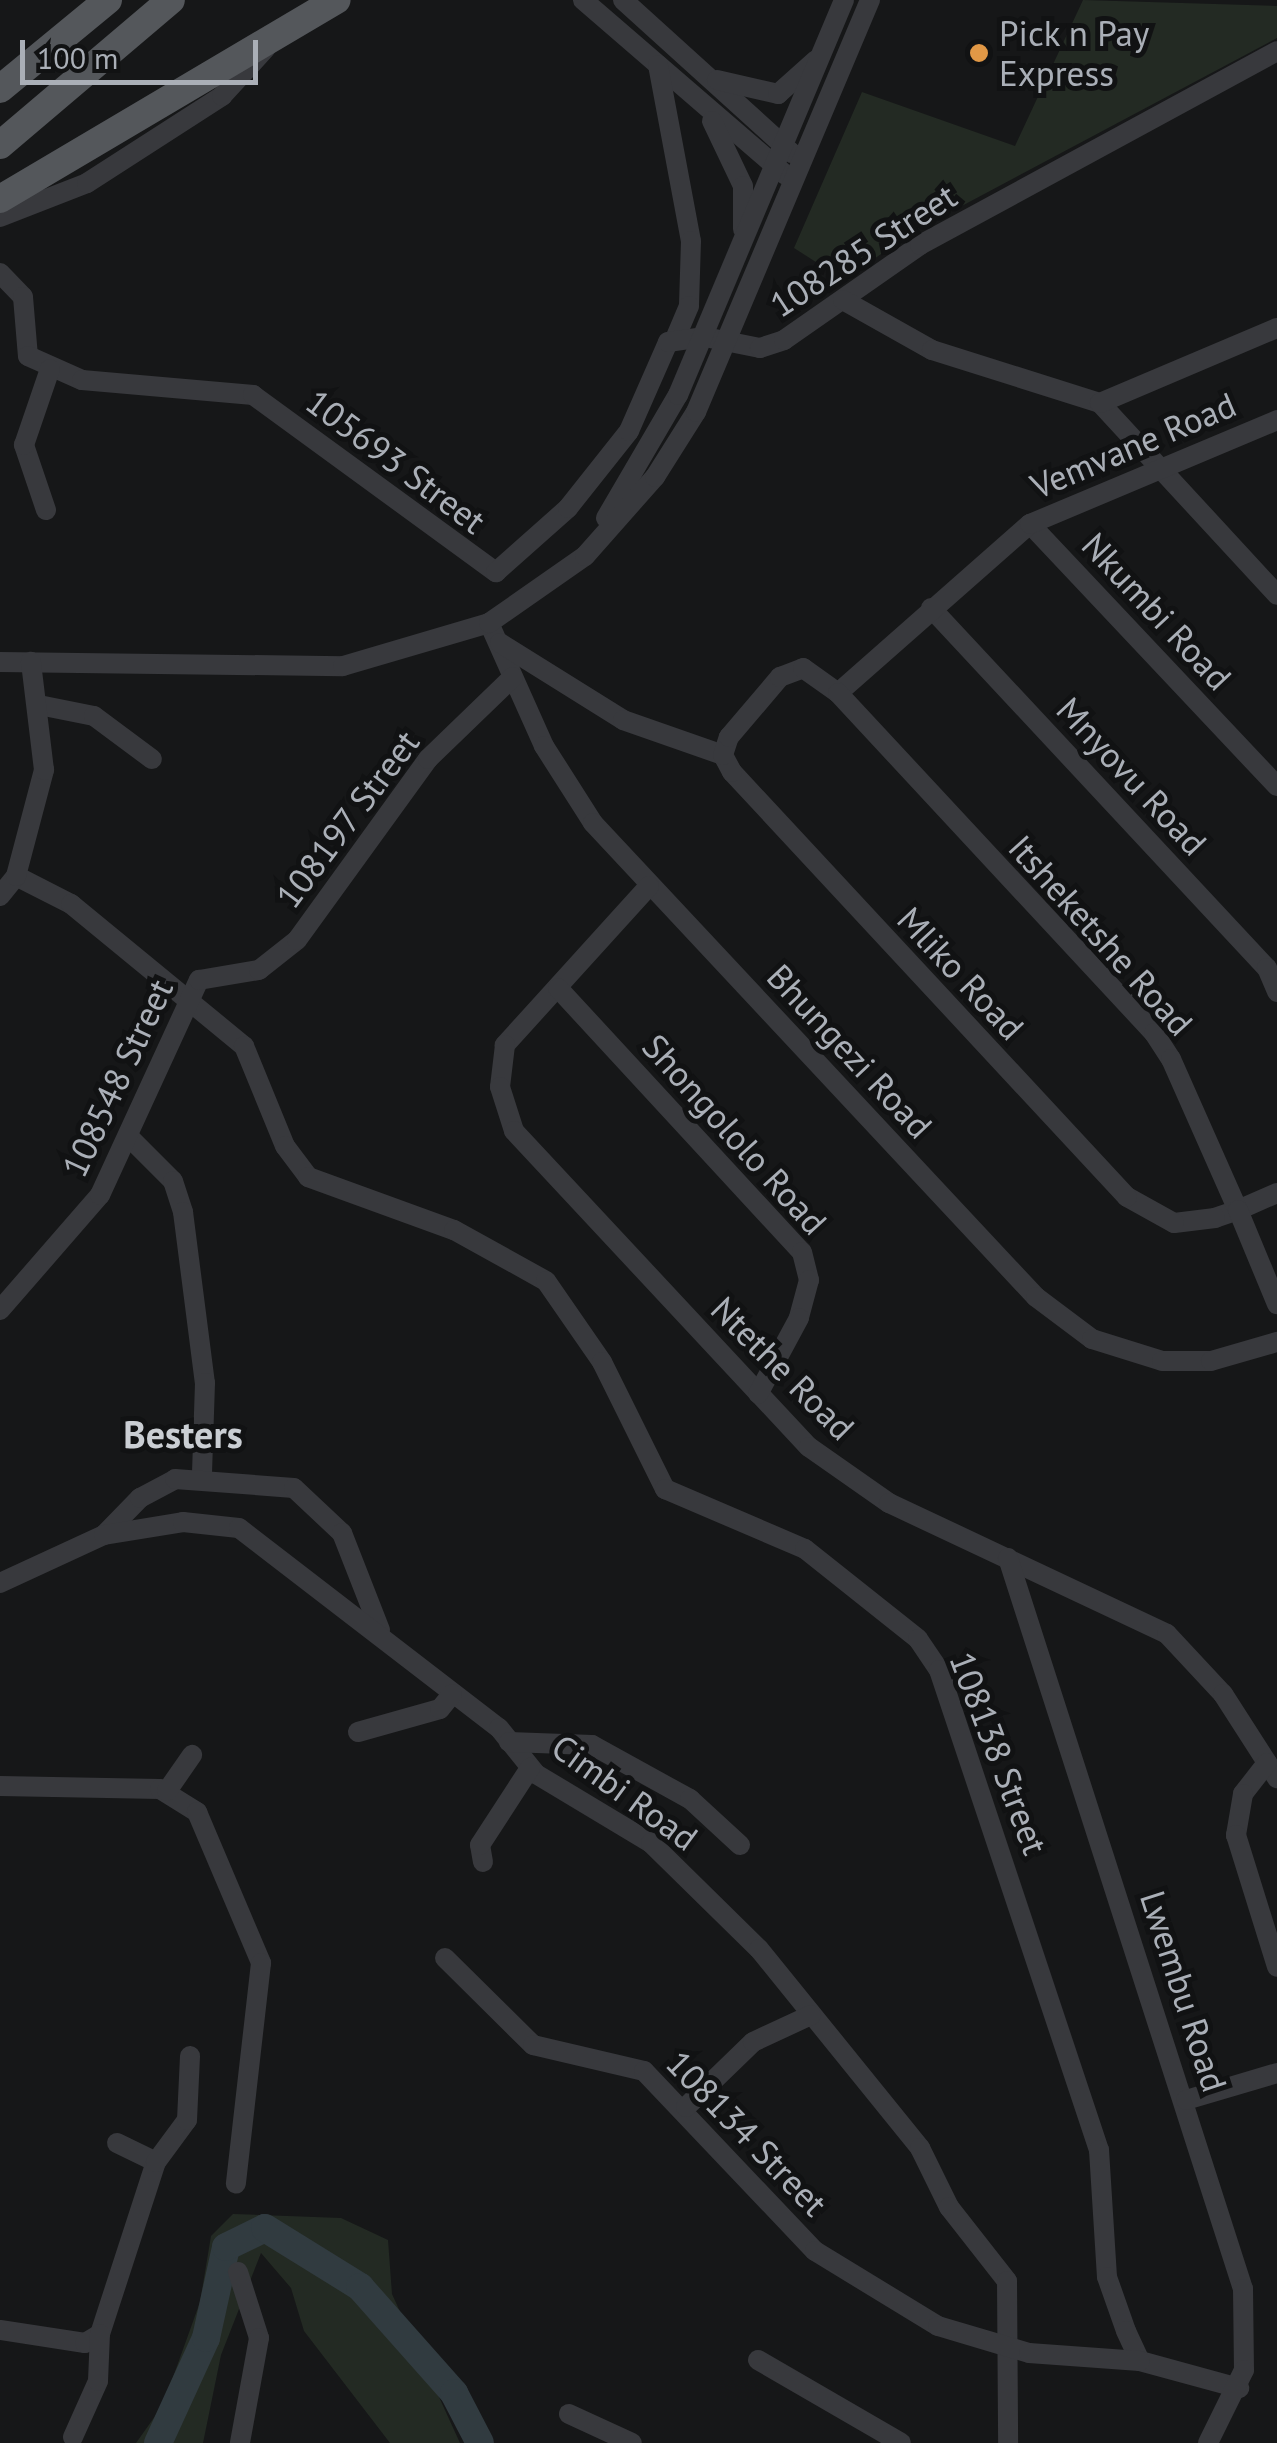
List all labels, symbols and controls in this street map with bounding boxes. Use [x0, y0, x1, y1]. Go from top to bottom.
place label: Pick n Pay Express [999, 12, 1150, 94]
scale bar [25, 20, 262, 82]
text: 100 m [37, 38, 118, 77]
marker: Pick n Pay Express [968, 42, 990, 64]
street label: 108285 Street [762, 174, 964, 326]
street label: 105693 Street [298, 380, 494, 542]
street label: Vemvane Road [1024, 383, 1242, 507]
street label: Nkumbi Road [1074, 524, 1240, 698]
street label: Mnyovu Road [1048, 688, 1216, 864]
street label: 108197 Street [266, 721, 428, 917]
street label: Itsheketshe Road [1000, 826, 1202, 1044]
street label: Mliko Road [889, 898, 1033, 1048]
street label: Bhungezi Road [759, 955, 941, 1147]
street label: 108548 Street [53, 973, 181, 1183]
street label: Shongololo Road [634, 1025, 836, 1243]
street label: Ntethe Road [703, 1288, 863, 1448]
district label: Besters [123, 1411, 243, 1457]
street label: 108138 Street [941, 1646, 1057, 1860]
street label: Cimbi Road [544, 1725, 706, 1859]
street label: Lwembu Road [1132, 1885, 1236, 2097]
street label: 108134 Street [658, 2042, 836, 2224]

